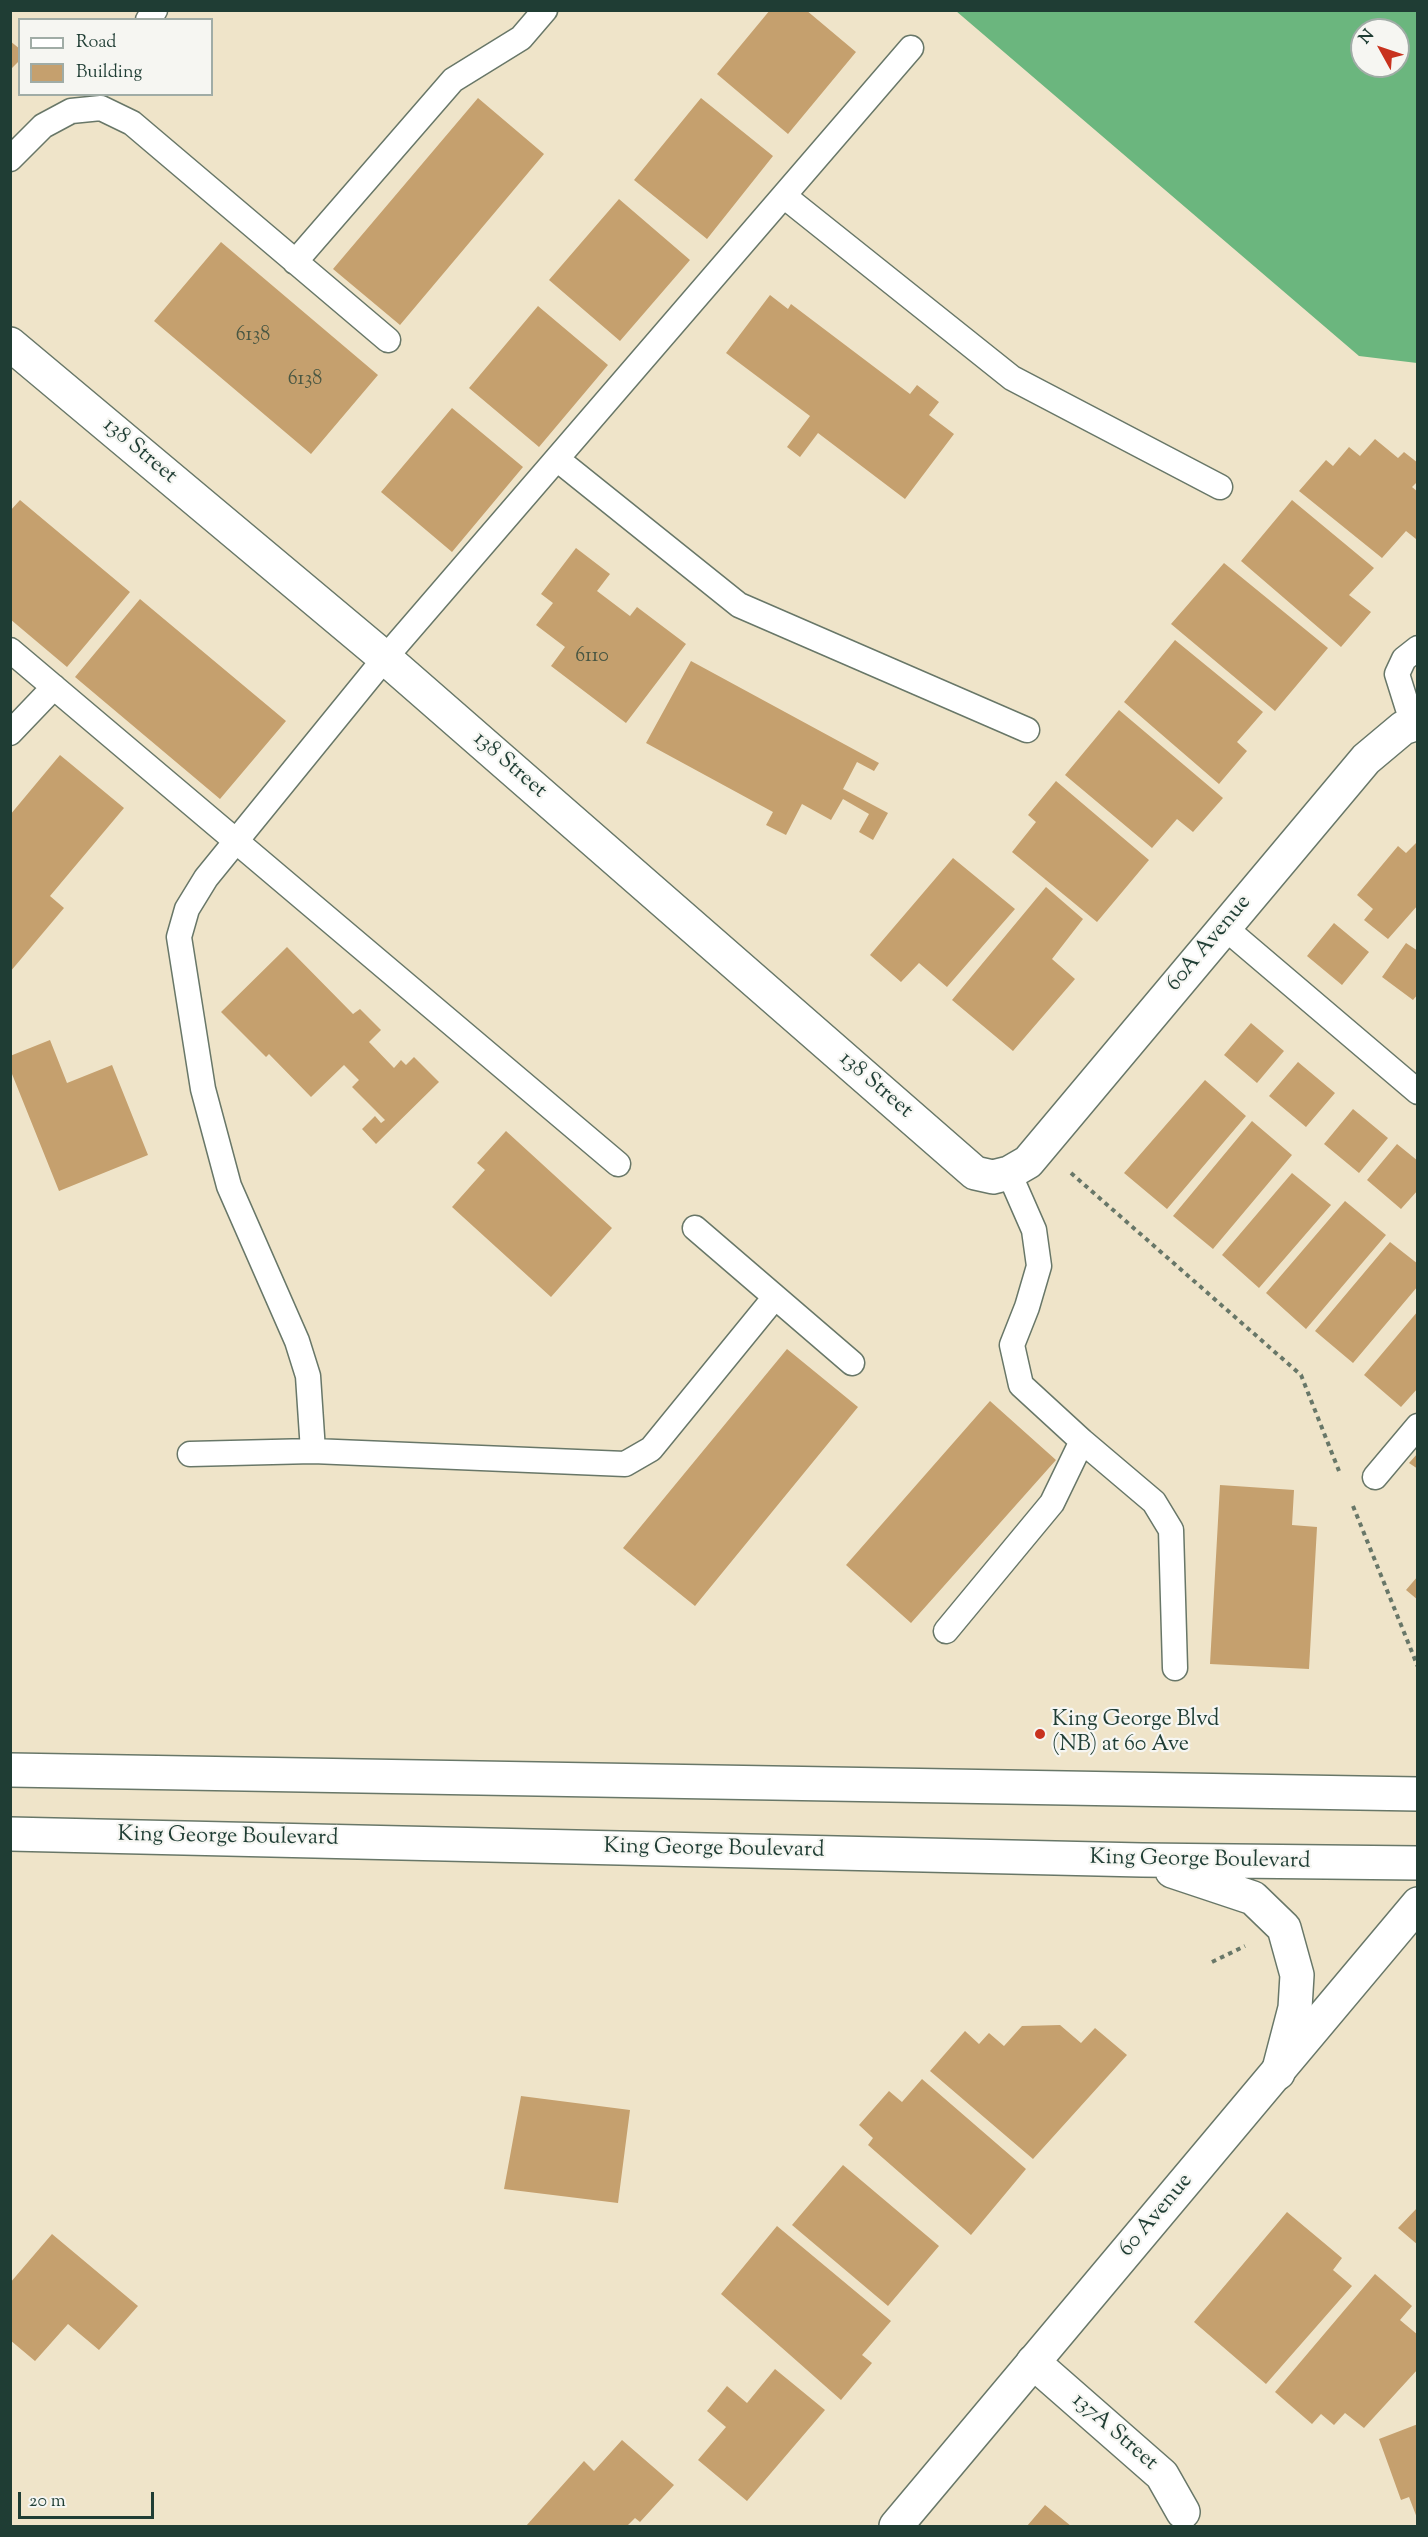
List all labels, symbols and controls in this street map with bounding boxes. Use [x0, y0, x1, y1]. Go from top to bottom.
legend [18, 18, 213, 96]
north arrow [1350, 18, 1410, 78]
text: N [1354, 25, 1380, 50]
text: Road [76, 30, 116, 56]
text: Building [76, 60, 142, 86]
house number: 6138 [236, 325, 270, 349]
house number: 6138 [288, 369, 322, 393]
street label: 138 Street [96, 413, 182, 491]
house number: 6110 [575, 646, 609, 670]
street label: 138 Street [467, 727, 551, 805]
street label: 60A Avenue [1162, 890, 1258, 998]
street label: 138 Street [833, 1047, 917, 1125]
place label: King George Blvd (NB) at 60 Ave [1052, 1708, 1219, 1760]
marker: King George Blvd (NB) at 60 Ave [1033, 1727, 1047, 1741]
street label: King George Boulevard [117, 1823, 339, 1853]
street label: King George Boulevard [603, 1835, 825, 1865]
street label: King George Boulevard [1089, 1846, 1311, 1876]
street label: 60 Avenue [1115, 2169, 1199, 2263]
street label: 137A Street [1066, 2389, 1162, 2477]
scale bar [21, 2480, 158, 2518]
text: 20 m [29, 2489, 66, 2515]

